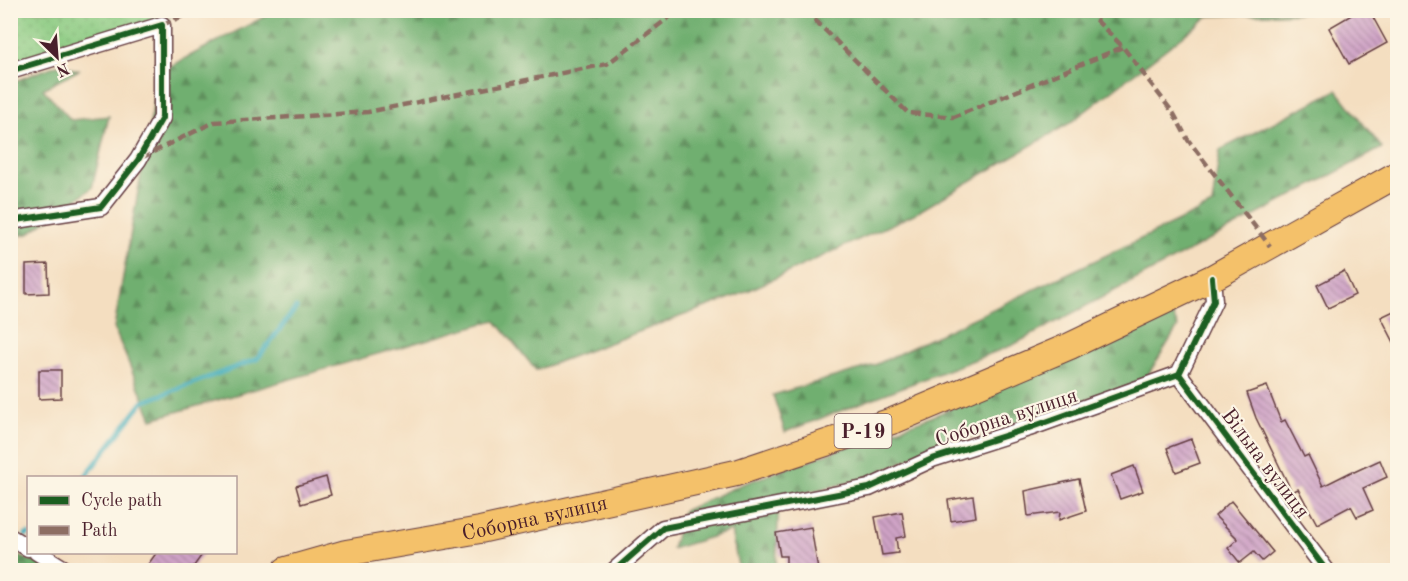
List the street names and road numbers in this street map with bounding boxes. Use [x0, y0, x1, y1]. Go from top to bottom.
street label: Соборна вулиця [933, 386, 1080, 451]
street label: Вільна вулиця [1217, 405, 1313, 523]
road number: Р-19 [834, 414, 892, 448]
street label: Соборна вулиця [460, 493, 609, 545]

